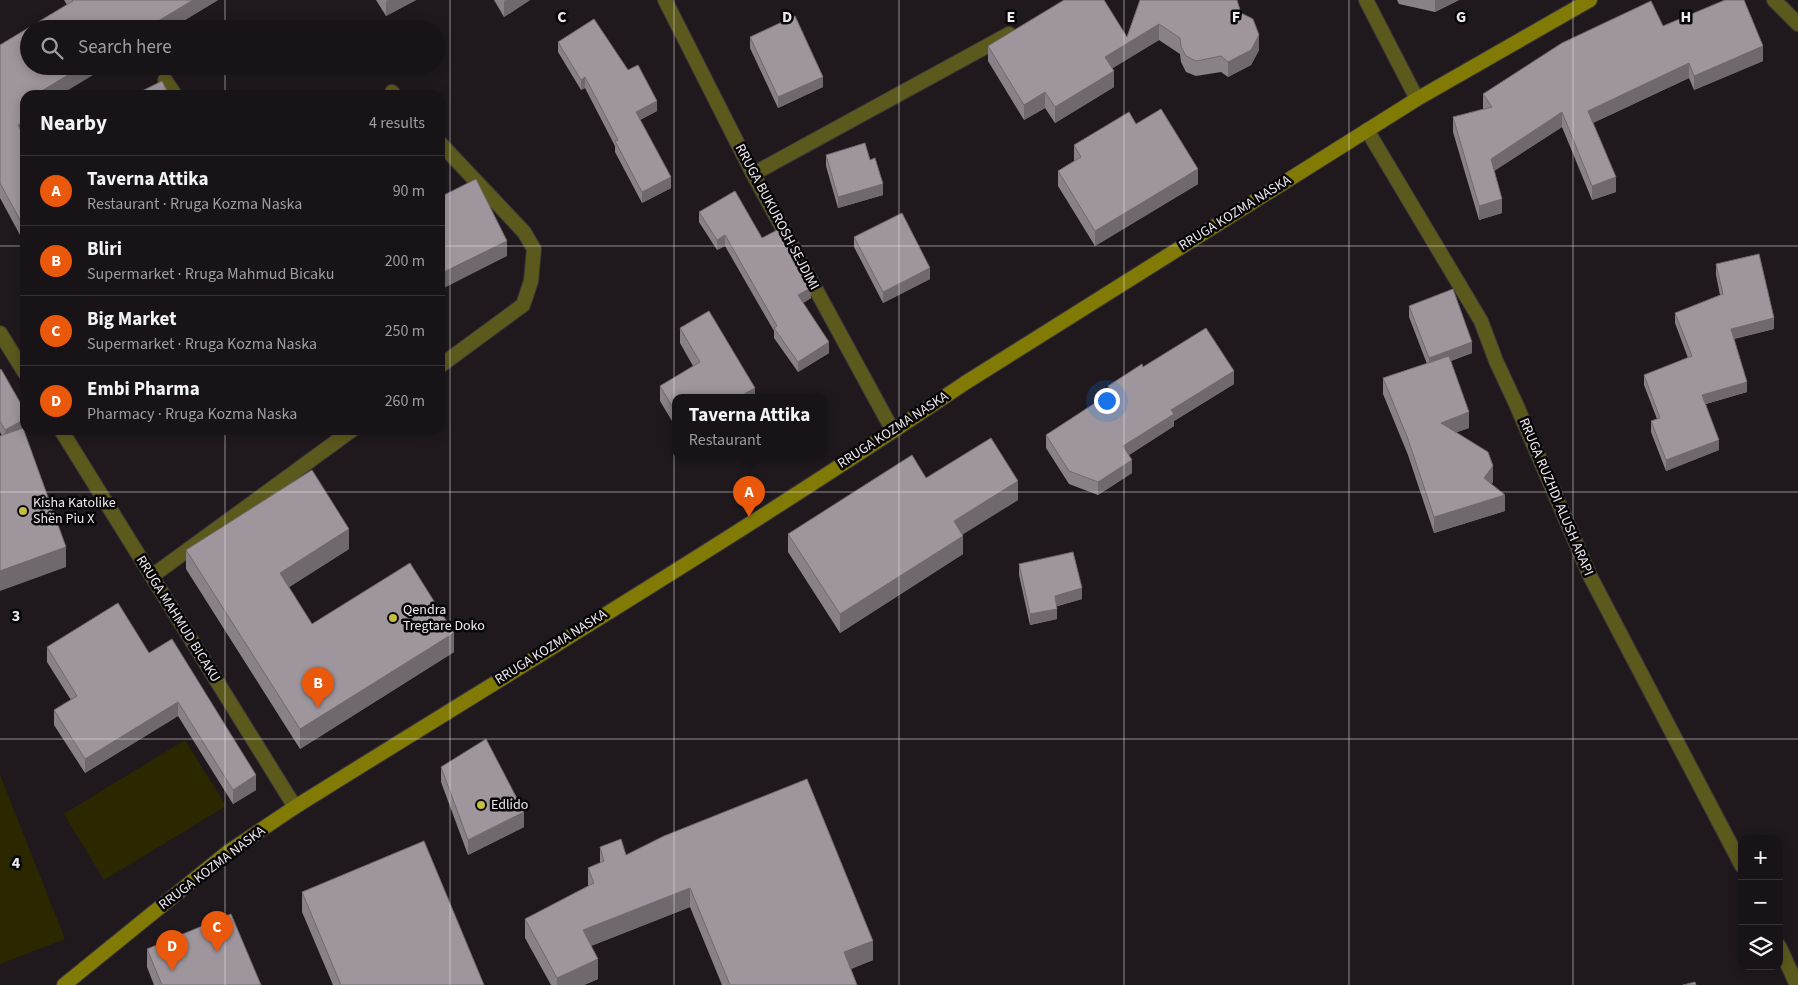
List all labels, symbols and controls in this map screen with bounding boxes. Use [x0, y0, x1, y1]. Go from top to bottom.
text: C [557, 6, 567, 28]
text: D [782, 6, 792, 28]
text: E [1007, 6, 1015, 28]
text: F [1232, 6, 1240, 28]
text: G [1456, 6, 1466, 28]
text: H [1681, 6, 1691, 28]
search box [20, 20, 445, 75]
icon: search [38, 34, 66, 62]
text: Search here [78, 34, 172, 61]
text: Nearby [40, 108, 107, 138]
text: 4 results [369, 112, 425, 134]
street label: RRUGA BUKUROSH SEJDIMI [730, 141, 824, 293]
text: Taverna Attika [87, 166, 208, 193]
street label: RRUGA KOZMA NASKA [1175, 170, 1295, 256]
text: A [51, 180, 61, 202]
text: 90 m [393, 180, 425, 202]
text: Restaurant · Rruga Kozma Naska [87, 193, 302, 215]
text: Bliri [87, 236, 122, 263]
text: B [51, 250, 61, 272]
text: 200 m [385, 250, 425, 272]
text: Supermarket · Rruga Mahmud Bicaku [87, 263, 335, 285]
text: Big Market [87, 306, 177, 333]
text: C [51, 320, 61, 342]
text: 250 m [385, 320, 425, 342]
text: Supermarket · Rruga Kozma Naska [87, 333, 317, 355]
text: Embi Pharma [87, 376, 200, 403]
street label: RRUGA KOZMA NASKA [834, 386, 953, 473]
your location [1094, 388, 1120, 414]
text: D [51, 390, 61, 412]
text: 260 m [385, 390, 425, 412]
popup [672, 394, 827, 459]
text: Taverna Attika [689, 402, 810, 429]
text: Pharmacy · Rruga Kozma Naska [87, 403, 297, 425]
street label: RRUGA RUZHDI ALUSH ARAPI [1514, 415, 1598, 579]
text: Restaurant [689, 429, 761, 451]
pin: A [733, 476, 765, 517]
place label: Kisha Katolike Shën Piu X [33, 493, 116, 529]
marker: Kisha Katolike Shën Piu X [17, 505, 29, 517]
street label: RRUGA MAHMUD BICAKU [131, 552, 225, 686]
place label: Qendra Tregtare Doko [403, 600, 485, 636]
street label: RRUGA KOZMA NASKA [491, 604, 611, 690]
text: 3 [12, 605, 20, 627]
marker: Qendra Tregtare Doko [387, 612, 399, 624]
pin: B [302, 667, 334, 708]
place label: Edlido [491, 795, 528, 815]
marker: Edlido [475, 799, 487, 811]
street label: RRUGA KOZMA NASKA [155, 821, 270, 915]
map controls [1738, 835, 1783, 970]
button: + [1738, 835, 1783, 880]
text: 4 [12, 852, 21, 874]
button: − [1738, 880, 1783, 925]
pin: C [201, 911, 233, 952]
button: layers [1738, 925, 1783, 970]
pin: D [156, 930, 188, 971]

